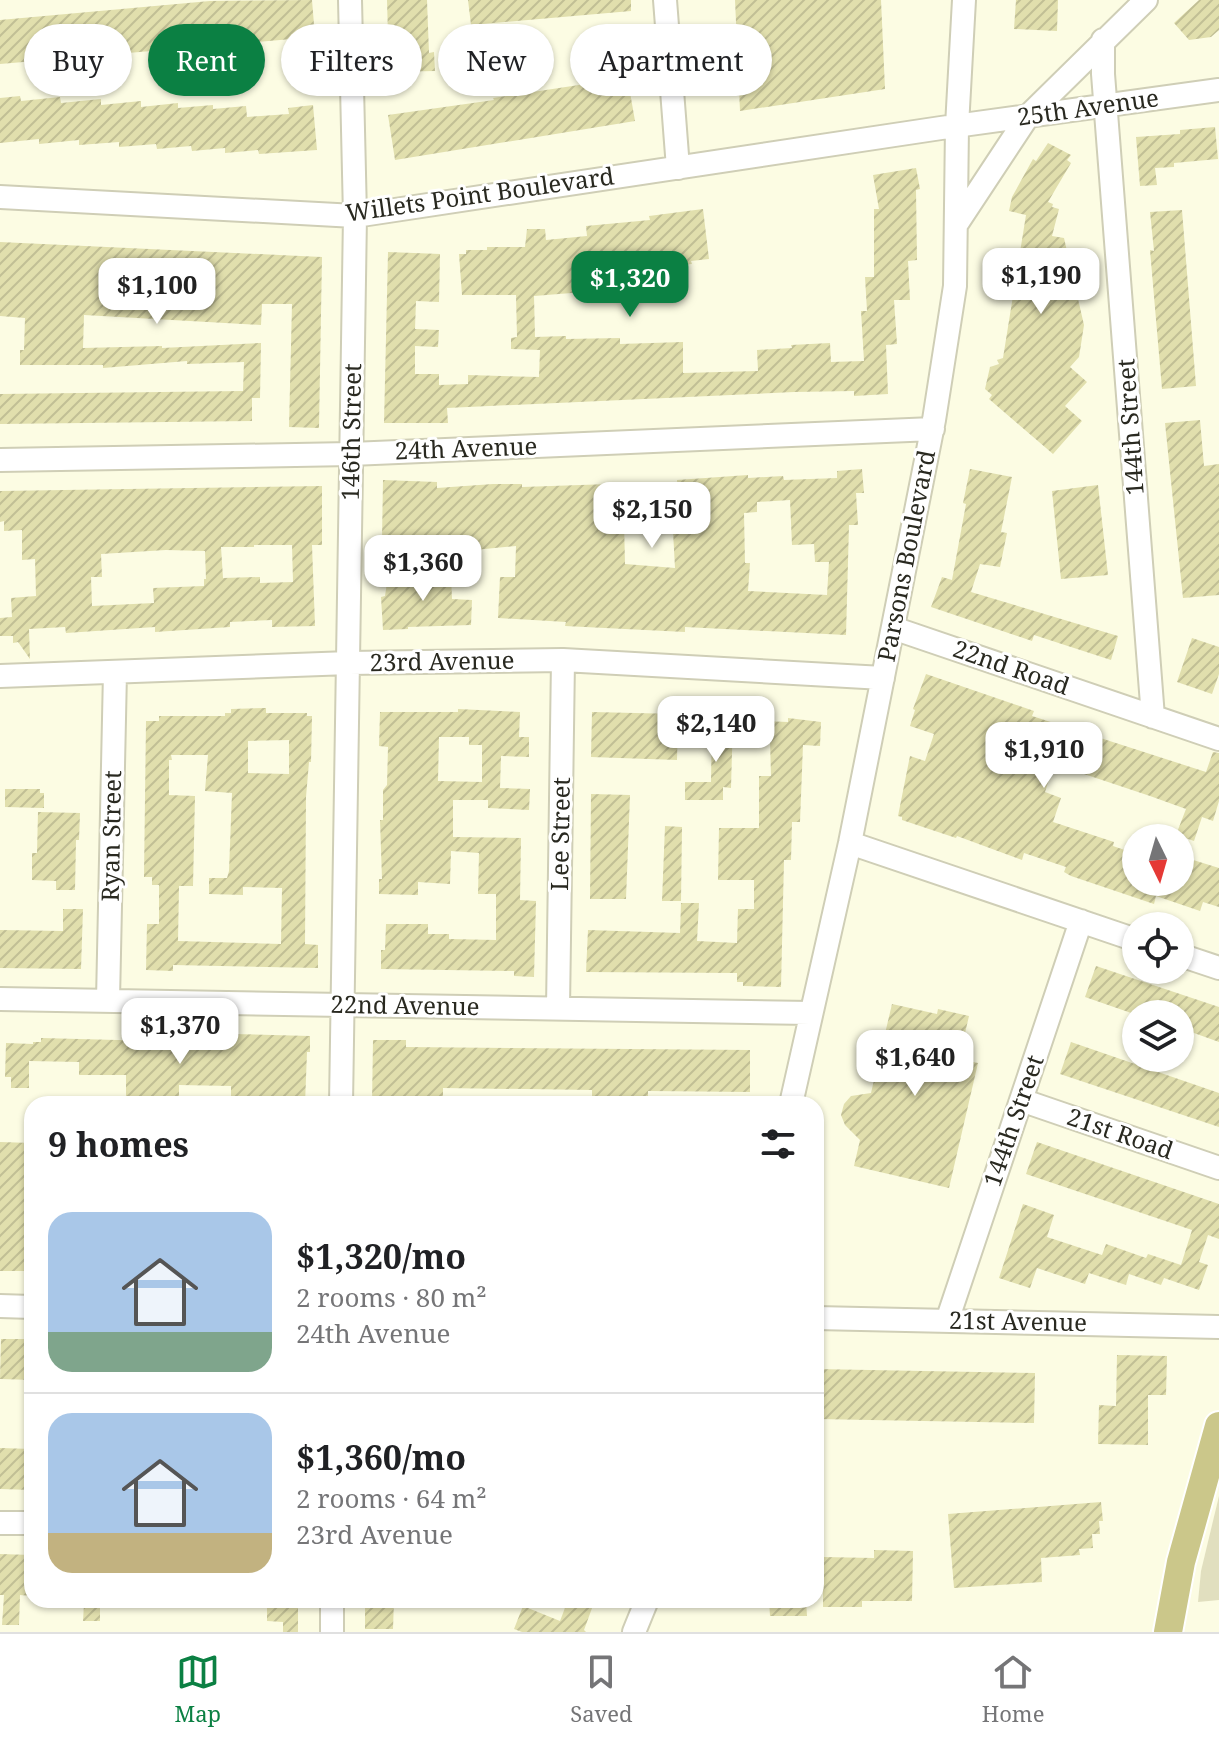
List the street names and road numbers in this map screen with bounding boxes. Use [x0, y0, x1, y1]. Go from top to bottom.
street label: 25th Avenue [1015, 80, 1161, 133]
street label: Willets Point Boulevard [343, 158, 616, 229]
street label: 144th Street [1108, 358, 1151, 497]
street label: 146th Street [333, 363, 368, 501]
street label: 24th Avenue [394, 429, 538, 466]
street label: Parsons Boulevard [869, 447, 942, 664]
street label: 22nd Road [949, 631, 1074, 702]
street label: 23rd Avenue [369, 643, 515, 678]
street label: Ryan Street [93, 770, 128, 902]
street label: Lee Street [542, 777, 577, 891]
street label: 22nd Avenue [330, 987, 480, 1022]
street label: 144th Street [975, 1050, 1051, 1191]
street label: 21st Road [1063, 1099, 1178, 1166]
street label: 21st Avenue [949, 1303, 1087, 1338]

